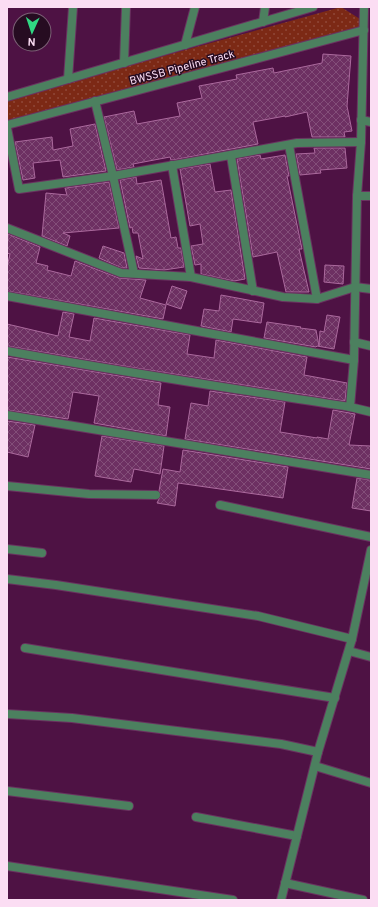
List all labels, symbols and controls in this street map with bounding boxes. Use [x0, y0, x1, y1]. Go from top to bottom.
north arrow [12, 12, 52, 52]
text: N [27, 34, 36, 48]
street label: BWSSB Pipeline Track [128, 47, 236, 89]

